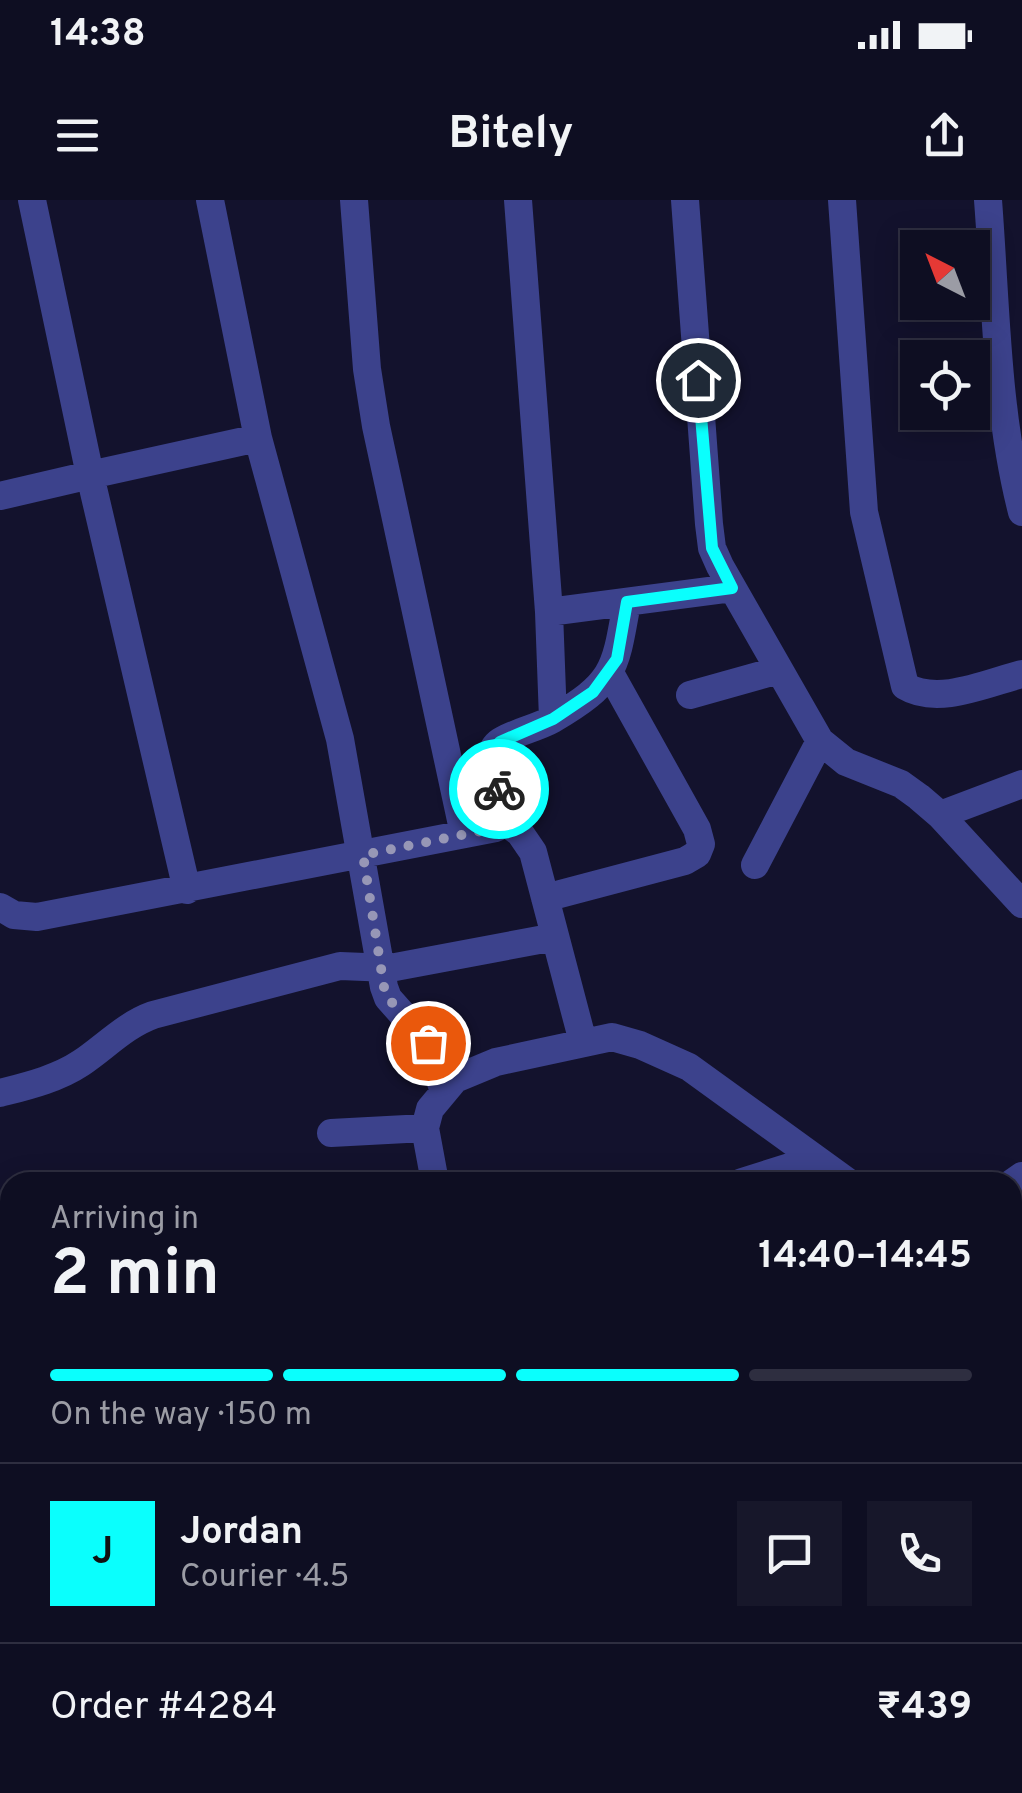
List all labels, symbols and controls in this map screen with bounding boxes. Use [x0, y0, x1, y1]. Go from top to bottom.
text: 14:38 [50, 11, 146, 60]
text: Bitely [449, 107, 573, 164]
icon: menu [50, 108, 105, 163]
icon: share [917, 108, 972, 163]
north arrow [900, 230, 990, 320]
map controls [900, 230, 990, 430]
pin [656, 338, 741, 423]
button: locate [900, 340, 990, 430]
icon: home [671, 353, 726, 408]
courier [449, 739, 549, 839]
icon: bike [472, 762, 527, 817]
pin [386, 1001, 471, 1086]
icon: bag [401, 1016, 456, 1071]
text: Arriving in [50, 1200, 199, 1240]
text: 14:40–14:45 [758, 1233, 972, 1282]
text: 2 min [50, 1236, 220, 1318]
text: On the way · 150 m [50, 1396, 312, 1436]
button: chat [737, 1501, 842, 1606]
button: phone [867, 1501, 972, 1606]
text: Jordan [180, 1509, 303, 1558]
text: J [92, 1529, 113, 1578]
text: Courier · 4.5 [180, 1558, 349, 1598]
text: Order #4284 [50, 1684, 277, 1733]
text: ₹439 [877, 1684, 972, 1733]

